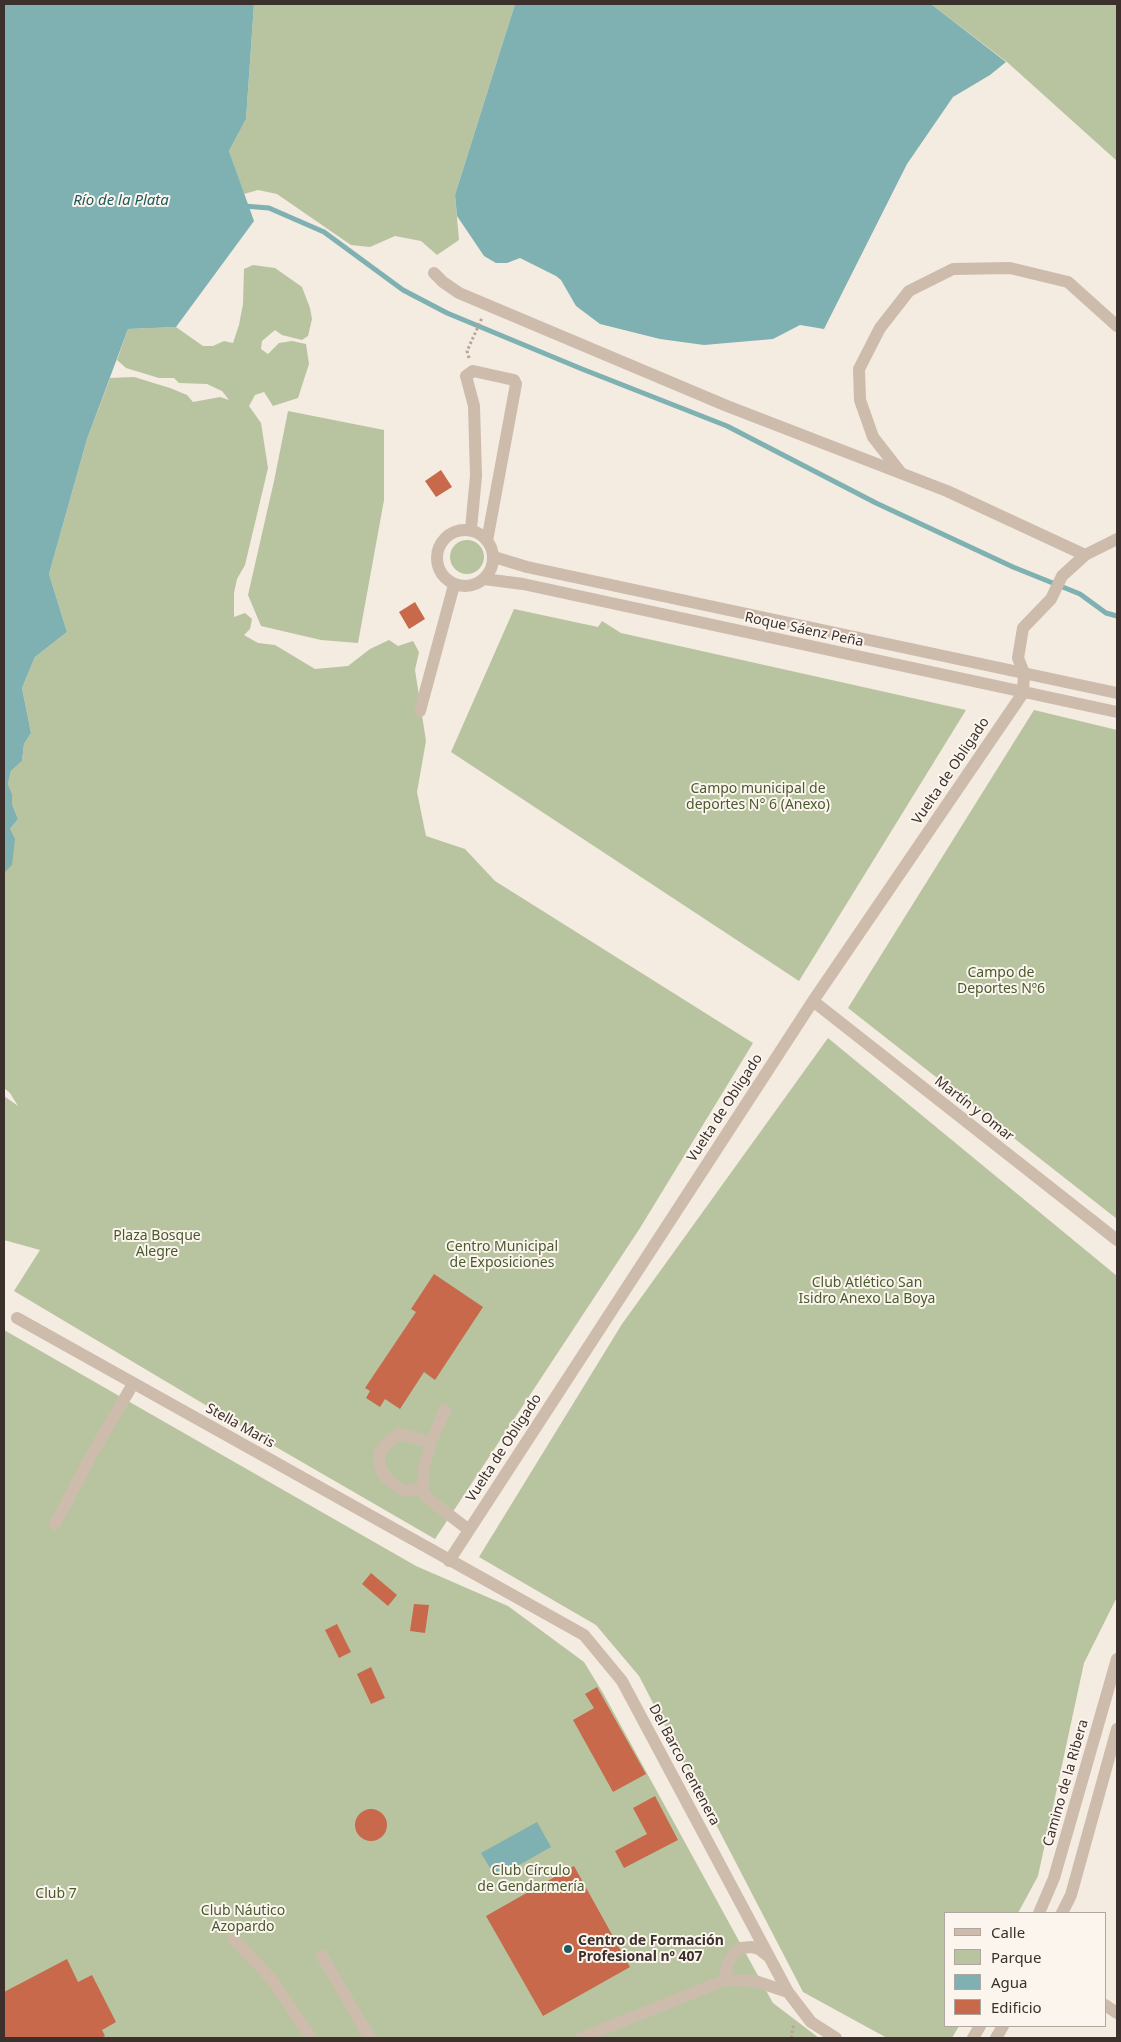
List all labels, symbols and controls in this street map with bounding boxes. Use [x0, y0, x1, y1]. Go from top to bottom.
water label: Río de la Plata [73, 192, 169, 210]
street label: Roque Sáenz Peña [743, 609, 865, 651]
street label: Vuelta de Obligado [909, 714, 993, 828]
park label: Campo municipal de deportes N° 6 (Anexo) [686, 781, 830, 814]
park label: Campo de Deportes Nº6 [957, 965, 1045, 998]
street label: Vuelta de Obligado [684, 1051, 766, 1165]
street label: Martín y Omar [931, 1073, 1017, 1145]
park label: Plaza Bosque Alegre [113, 1228, 201, 1260]
park label: Centro Municipal de Exposiciones [446, 1239, 558, 1272]
park label: Club Atlético San Isidro Anexo La Boya [799, 1275, 935, 1308]
street label: Vuelta de Obligado [463, 1391, 545, 1505]
street label: Stella Maris [203, 1400, 277, 1452]
street label: Del Barco Centenera [645, 1701, 723, 1829]
street label: Camino de la Ribera [1040, 1717, 1092, 1849]
park label: Club Círculo de Gendarmería [477, 1863, 585, 1895]
park label: Club 7 [35, 1886, 77, 1902]
park label: Club Náutico Azopardo [201, 1903, 285, 1935]
legend [944, 1912, 1106, 2027]
text: Calle [991, 1922, 1025, 1942]
place label: Centro de Formación Profesional nº 407 [578, 1933, 724, 1965]
marker: Centro de Formación Profesional nº 407 [562, 1943, 574, 1955]
text: Parque [991, 1947, 1041, 1967]
text: Agua [991, 1972, 1028, 1992]
text: Edificio [991, 1997, 1042, 2017]

